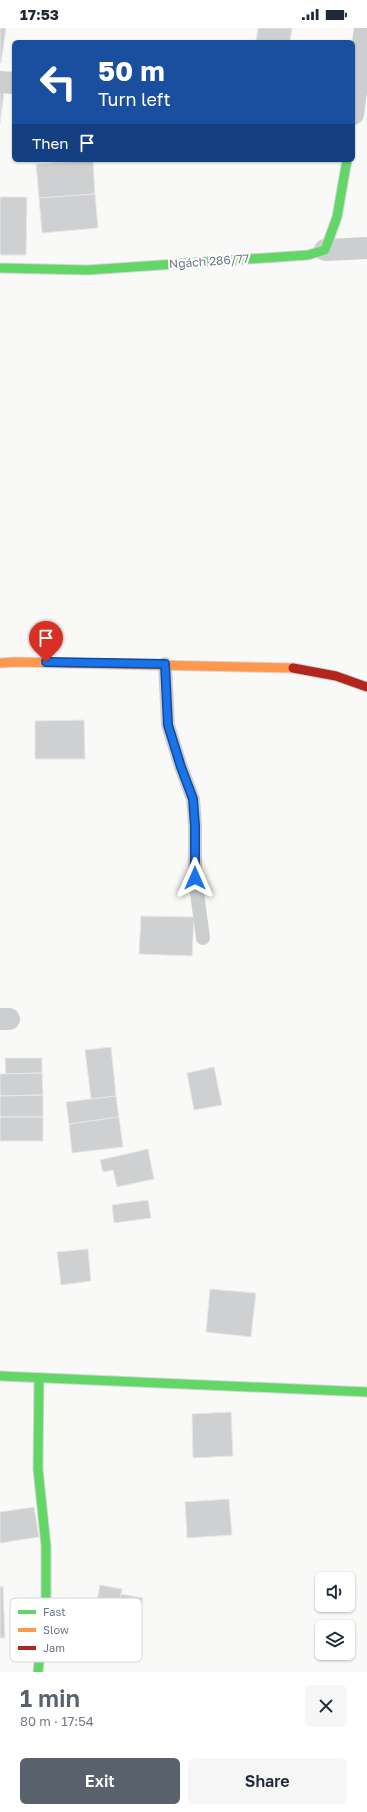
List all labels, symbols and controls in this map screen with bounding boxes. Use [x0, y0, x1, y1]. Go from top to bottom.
text: 17:53 [20, 5, 59, 23]
text: 50 m [98, 54, 165, 87]
icon: left [32, 56, 84, 108]
text: Turn left [98, 88, 171, 110]
icon: arrive [76, 132, 98, 154]
text: Then [32, 134, 68, 152]
street label: Ngách 286/77 [168, 251, 250, 271]
pin [29, 621, 63, 662]
icon: arrive [35, 627, 57, 649]
position arrow [174, 857, 216, 899]
map controls [315, 1572, 355, 1660]
button: sound [315, 1572, 355, 1612]
legend [10, 1598, 142, 1662]
text: Fast [43, 1605, 66, 1618]
button: layers [315, 1620, 355, 1660]
text: Slow [43, 1623, 69, 1636]
text: Jam [43, 1641, 65, 1654]
text: 1 min [20, 1683, 80, 1712]
button: close [305, 1685, 347, 1727]
text: 80 m · 17:54 [20, 1713, 94, 1729]
button: Exit [20, 1758, 180, 1804]
button: Share [188, 1758, 347, 1804]

